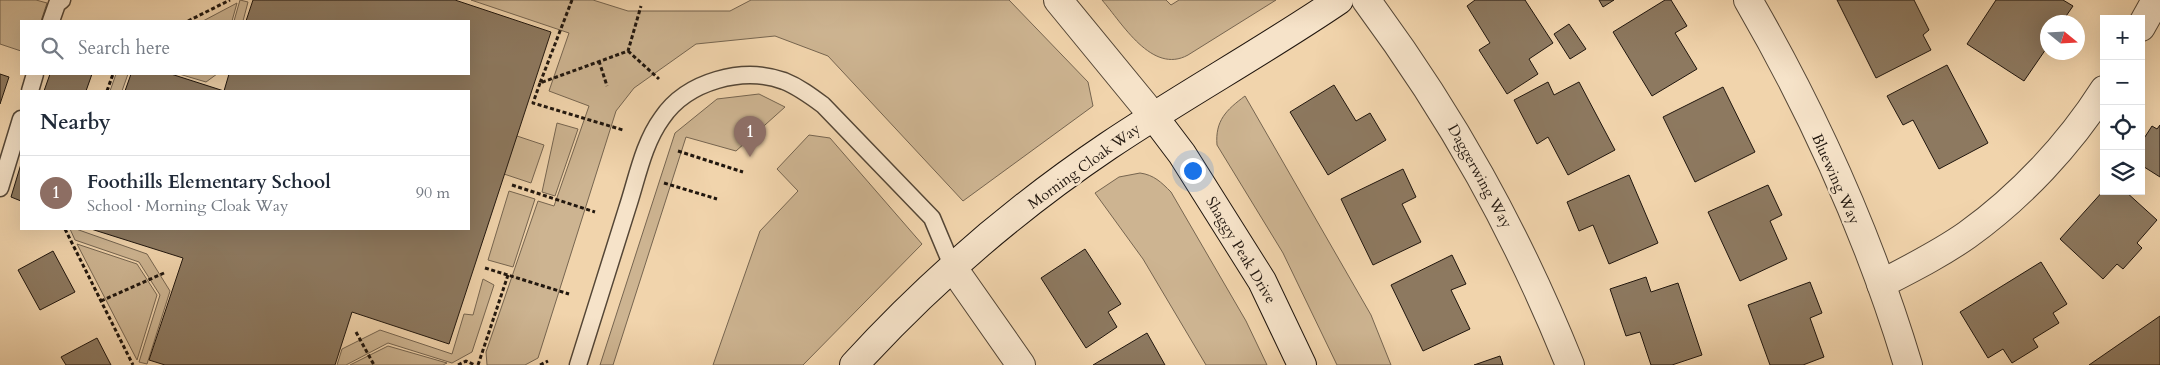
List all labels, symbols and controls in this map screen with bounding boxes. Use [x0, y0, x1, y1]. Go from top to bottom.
north arrow [2040, 15, 2085, 60]
map controls [2100, 15, 2145, 195]
button: + [2100, 15, 2145, 60]
search box [20, 20, 470, 75]
icon: search [38, 34, 66, 62]
text: Search here [78, 35, 170, 61]
button: − [2100, 60, 2145, 105]
button: locate [2100, 105, 2145, 150]
text: Nearby [40, 108, 111, 137]
pin: 1 [734, 116, 766, 157]
street label: Morning Cloak Way [1024, 118, 1144, 214]
street label: Daggerwing Way [1443, 120, 1517, 232]
street label: Bluewing Way [1807, 131, 1865, 228]
button: layers [2100, 150, 2145, 195]
your location [1180, 158, 1206, 184]
text: Foothills Elementary School [87, 169, 331, 195]
text: 1 [52, 182, 60, 204]
text: 90 m [416, 182, 450, 204]
street label: Shaggy Peak Drive [1201, 193, 1281, 307]
text: School · Morning Cloak Way [87, 195, 288, 217]

